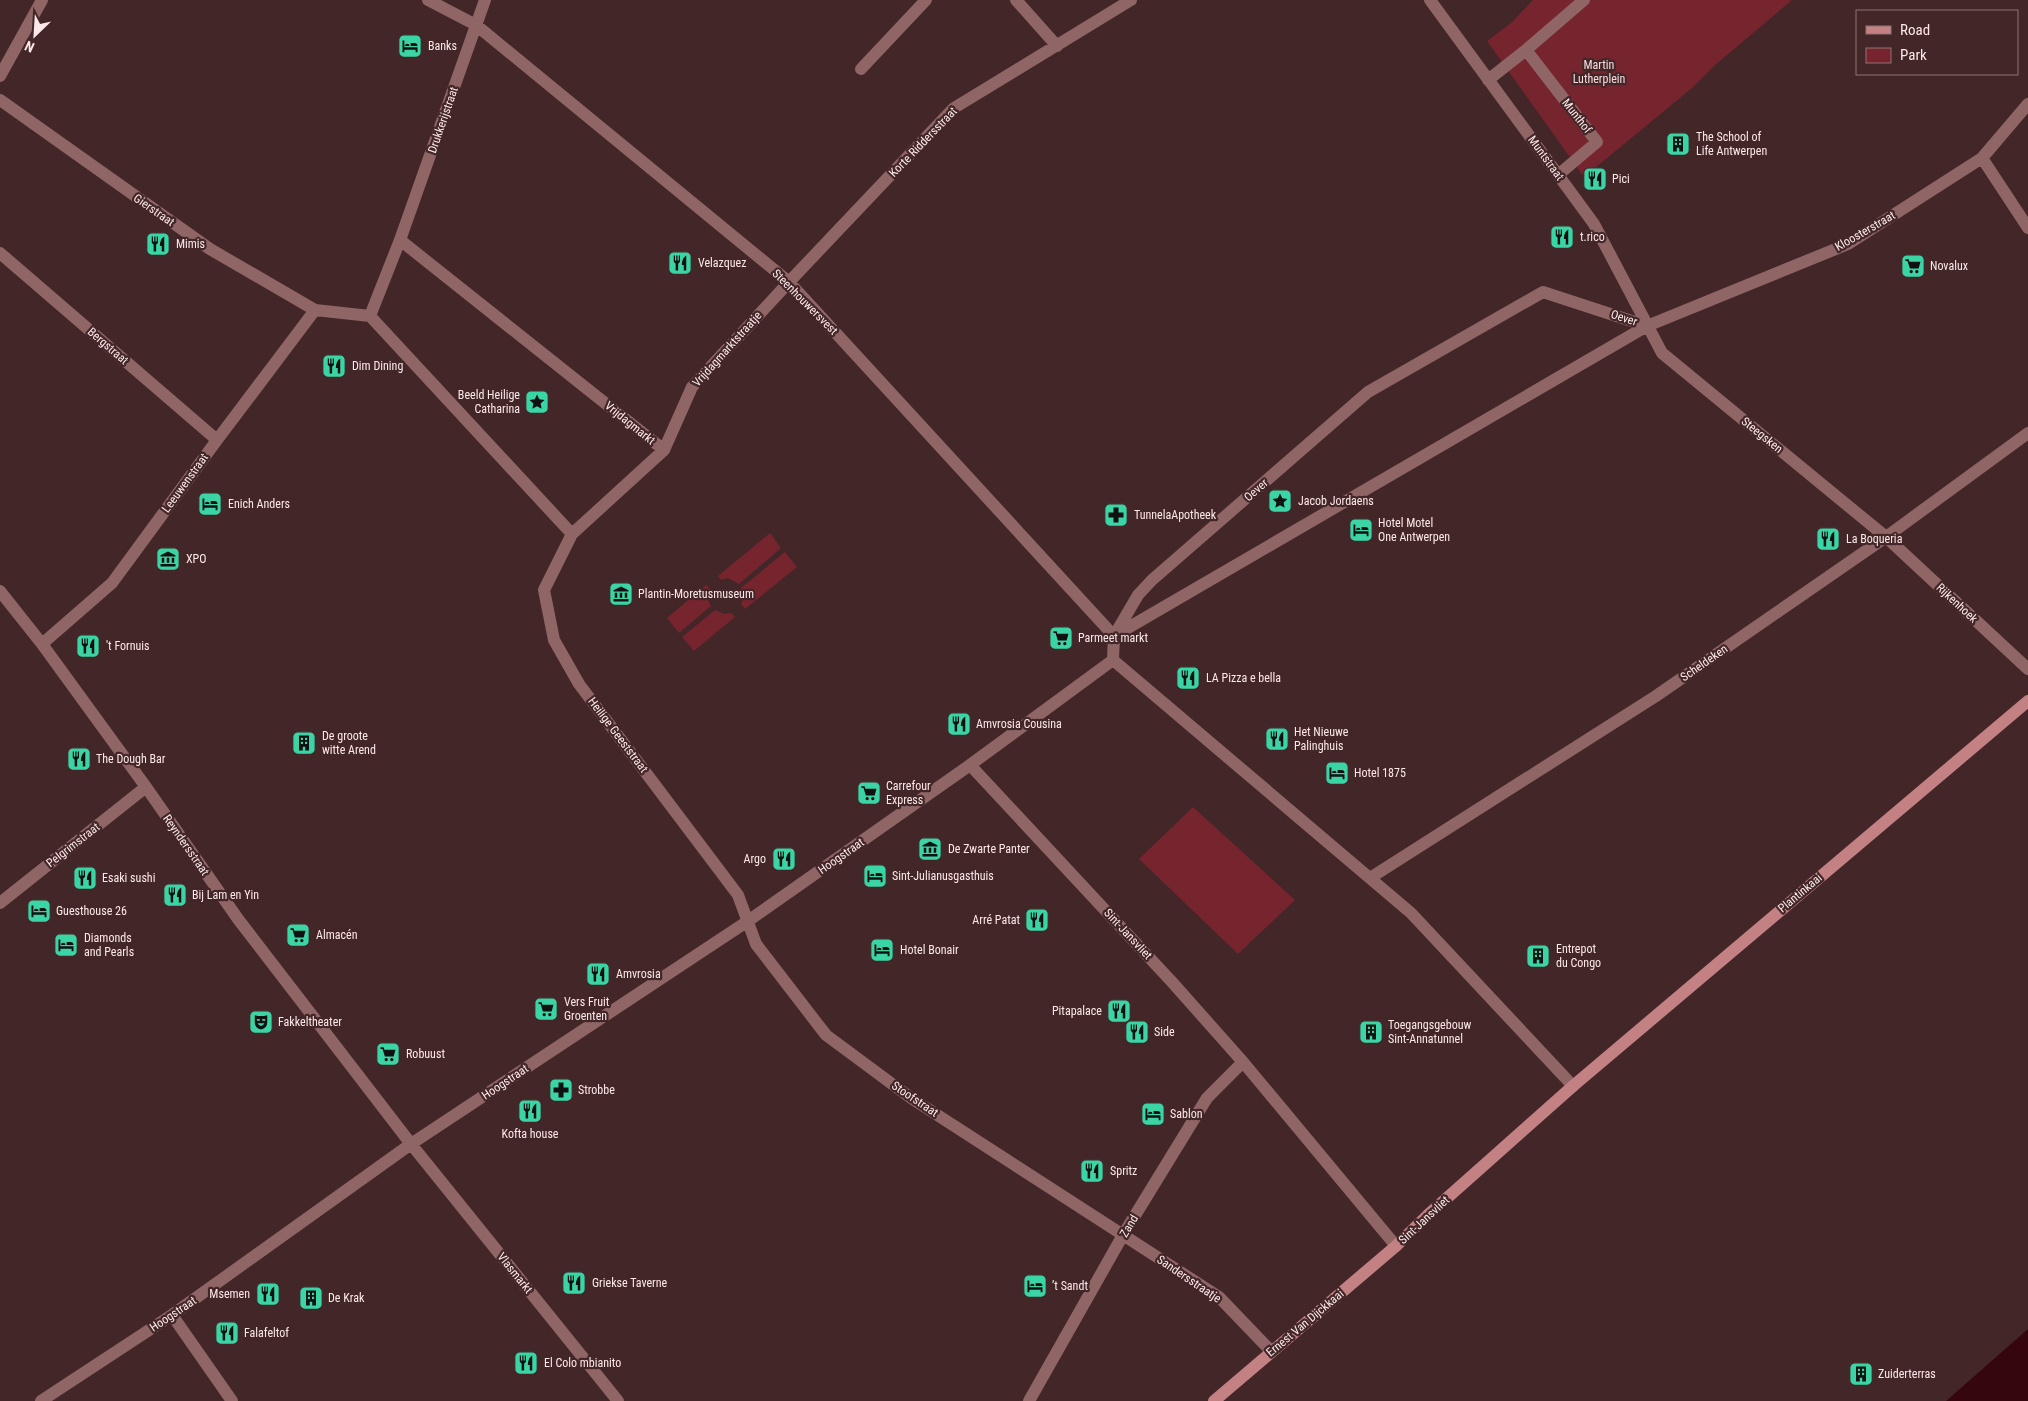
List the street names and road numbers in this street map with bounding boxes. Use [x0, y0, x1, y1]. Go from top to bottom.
street label: Drukkerijstraat [425, 85, 461, 155]
street label: Munthof [1559, 96, 1595, 136]
street label: Korte Riddersstraat [886, 104, 960, 180]
street label: Muntstraat [1525, 133, 1567, 183]
street label: Gierstraat [131, 191, 177, 229]
street label: Kloosterstraat [1832, 208, 1898, 254]
street label: Steenhouwersvest [769, 266, 841, 338]
street label: Oever [1609, 307, 1639, 329]
street label: Vrijdagmarktstraatje [690, 308, 765, 390]
street label: Bergstraat [85, 325, 131, 368]
street label: Vrijdagmarkt [602, 398, 658, 448]
street label: Steegsken [1738, 414, 1786, 456]
street label: Leeuwenstraat [159, 450, 211, 515]
street label: Oever [1241, 476, 1271, 504]
street label: Rijkenhoek [1933, 580, 1981, 626]
street label: Scheldeken [1678, 642, 1730, 684]
street label: Heilige Geeststraat [585, 695, 651, 776]
street label: Reyndersstraat [160, 812, 212, 878]
street label: Pelgrimstraat [44, 820, 103, 870]
street label: Hoogstraat [815, 835, 867, 877]
street label: Plantinkaai [1775, 871, 1825, 915]
street label: Sint-Jansvliet [1101, 906, 1155, 962]
street label: Hoogstraat [479, 1061, 531, 1103]
street label: Stoofstraat [889, 1078, 941, 1120]
street label: Sint-Jansvliet [1396, 1193, 1452, 1247]
street label: Zand [1117, 1212, 1141, 1240]
street label: Vlasmarkt [494, 1250, 536, 1296]
street label: Sandersstraatje [1154, 1252, 1224, 1306]
street label: Ernest Van Dijckkaai [1264, 1287, 1346, 1359]
street label: Hoogstraat [147, 1293, 199, 1335]

